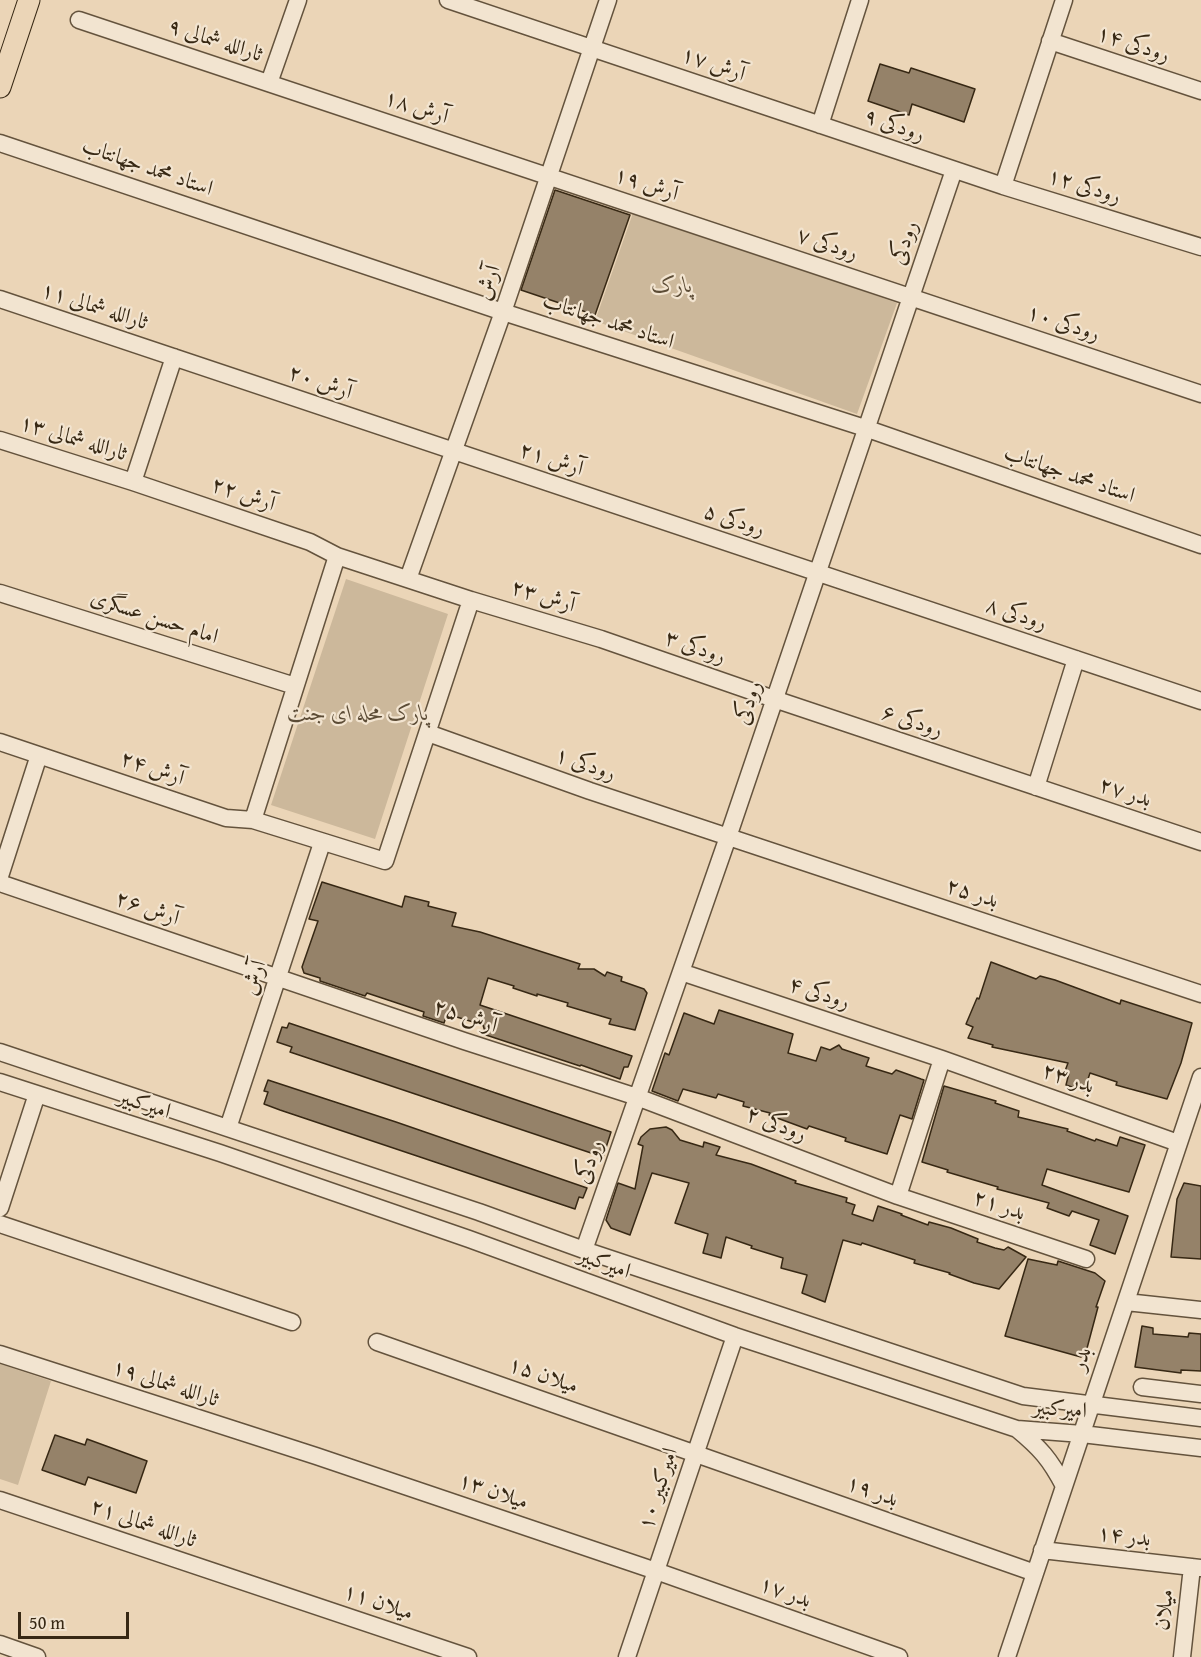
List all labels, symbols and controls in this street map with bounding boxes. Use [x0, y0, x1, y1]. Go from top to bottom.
street label: ثارالله شمالی ۹ [164, 13, 266, 69]
street label: رودکی ۱۴ [1093, 21, 1173, 69]
street label: آرش ۱۷ [678, 42, 748, 88]
street label: آرش ۱۸ [381, 85, 451, 131]
street label: رودکی ۹ [860, 103, 928, 149]
street label: استاد محمد جهانتاب [78, 133, 216, 203]
street label: آرش ۱۹ [611, 162, 681, 208]
street label: رودکی ۱۲ [1044, 163, 1124, 211]
street label: رودکی [885, 218, 925, 268]
street label: رودکی ۷ [793, 223, 861, 267]
street label: آرش [471, 262, 507, 304]
park label: پارک [651, 273, 693, 299]
street label: ثارالله شمالی ۱۱ [37, 277, 151, 337]
street label: استاد محمد جهانتاب [539, 288, 677, 356]
street label: رودکی ۱۰ [1023, 300, 1103, 348]
street label: آرش ۲۰ [285, 360, 355, 406]
street label: ثارالله شمالی ۱۳ [16, 410, 130, 468]
street label: آرش ۲۱ [516, 437, 586, 483]
street label: استاد محمد جهانتاب [1000, 440, 1138, 510]
street label: آرش ۲۲ [208, 472, 278, 518]
street label: رودکی ۵ [700, 499, 768, 543]
street label: آرش ۲۳ [508, 575, 578, 619]
street label: امام حسن عسگری [87, 585, 221, 651]
street label: رودکی ۸ [982, 593, 1050, 637]
street label: رودکی ۳ [661, 625, 729, 671]
street label: رودکی [730, 678, 768, 728]
street label: رودکی ۶ [878, 700, 946, 744]
park label: پارک محله ای جنت [287, 701, 429, 727]
street label: رودکی ۱ [551, 742, 619, 788]
street label: آرش ۲۴ [117, 746, 187, 792]
street label: بدر ۲۷ [1095, 772, 1155, 814]
street label: بدر ۲۵ [942, 873, 1002, 915]
street label: آرش ۲۶ [112, 886, 182, 932]
street label: آرش [237, 957, 273, 999]
street label: رودکی ۴ [785, 972, 853, 1016]
street label: آرش ۲۵ [430, 994, 500, 1040]
street label: بدر ۲۳ [1038, 1058, 1098, 1100]
street label: امیرکبیر [114, 1084, 174, 1126]
street label: رودکی ۲ [742, 1101, 810, 1149]
street label: رودکی [570, 1136, 610, 1188]
street label: بدر ۲۱ [969, 1185, 1029, 1227]
street label: امیرکبیر [574, 1242, 634, 1286]
street label: بدر [1066, 1344, 1098, 1374]
street label: میلان ۱۵ [505, 1352, 581, 1400]
street label: ثارالله شمالی ۱۹ [108, 1354, 222, 1414]
street label: امیرکبیر [1032, 1395, 1088, 1425]
street label: امیرکبیر ۱۰ [633, 1445, 685, 1533]
street label: میلان ۱۳ [455, 1468, 531, 1516]
street label: بدر ۱۹ [842, 1470, 902, 1514]
street label: ثارالله شمالی ۲۱ [86, 1494, 200, 1554]
street label: بدر ۱۴ [1096, 1521, 1152, 1553]
street label: بدر ۱۷ [755, 1571, 815, 1615]
street label: میلان ۱۱ [340, 1579, 416, 1627]
street label: میلان [1149, 1588, 1181, 1632]
scale bar [21, 1600, 132, 1638]
text: 50 m [29, 1609, 65, 1636]

